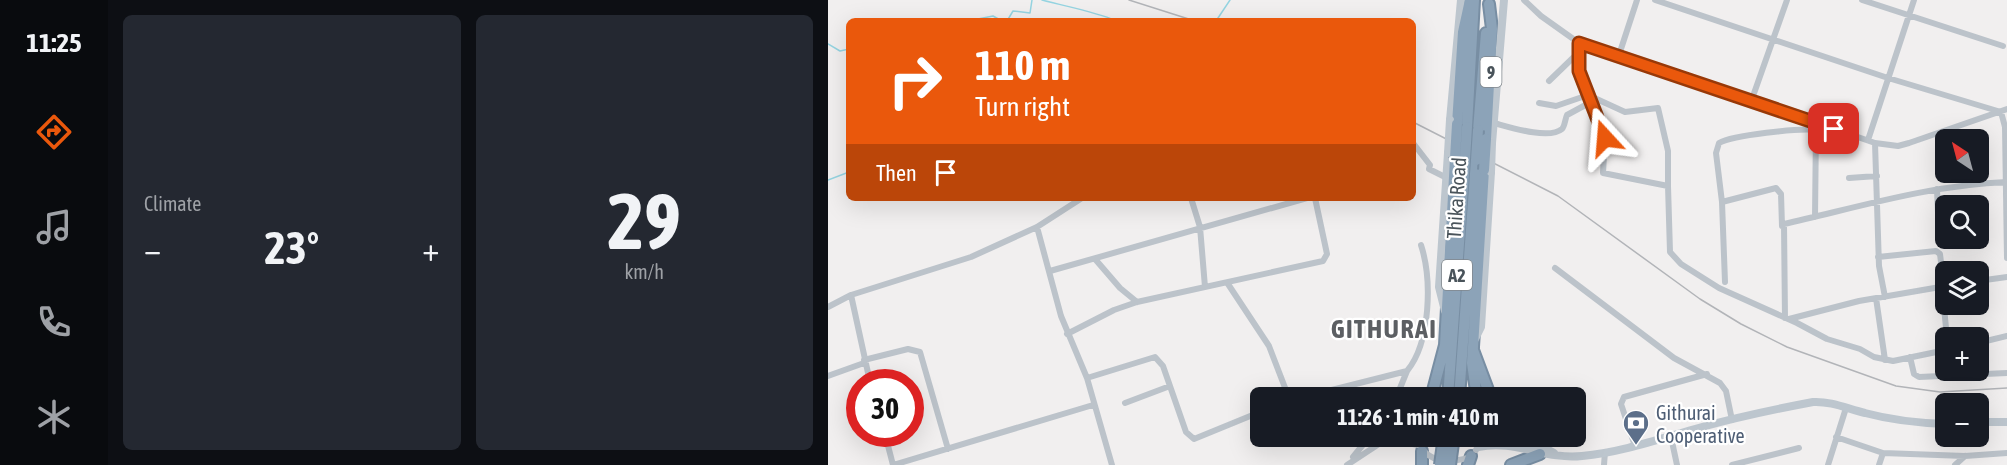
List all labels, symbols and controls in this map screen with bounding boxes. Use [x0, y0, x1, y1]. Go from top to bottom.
text: 11:25 [26, 27, 82, 58]
text: 110 m [975, 41, 1070, 89]
icon: right [876, 42, 954, 120]
road number: 9 [1480, 57, 1502, 87]
text: Turn right [975, 91, 1070, 122]
pin [1808, 103, 1859, 154]
position arrow [1573, 106, 1637, 170]
icon: directions [33, 111, 75, 153]
icon: arrive [1817, 112, 1850, 145]
north arrow [1935, 129, 1989, 183]
map controls [1935, 129, 1989, 447]
icon: arrive [929, 156, 962, 189]
street label: Thika Road [1442, 156, 1470, 240]
text: Then [876, 160, 917, 186]
text: 29 [608, 176, 681, 266]
text: Climate [144, 192, 201, 215]
button: search [1935, 195, 1989, 249]
icon: music [33, 206, 75, 248]
text: 23° [264, 222, 319, 274]
text: − [144, 230, 161, 268]
text: + [422, 230, 439, 268]
text: km/h [624, 260, 664, 283]
road number: A2 [1442, 260, 1472, 290]
button: layers [1935, 261, 1989, 315]
icon: phone [33, 301, 75, 343]
district label: GITHURAI [1331, 314, 1437, 344]
button: + [1935, 327, 1989, 381]
speed limit sign: 30 [846, 369, 924, 447]
button: − [1935, 393, 1989, 447]
icon: climate [33, 396, 75, 438]
place label: Githurai Cooperative [1656, 401, 1745, 447]
text: 11:26 · 1 min · 410 m [1337, 404, 1499, 430]
bank icon: Githurai Cooperative [1621, 408, 1651, 446]

